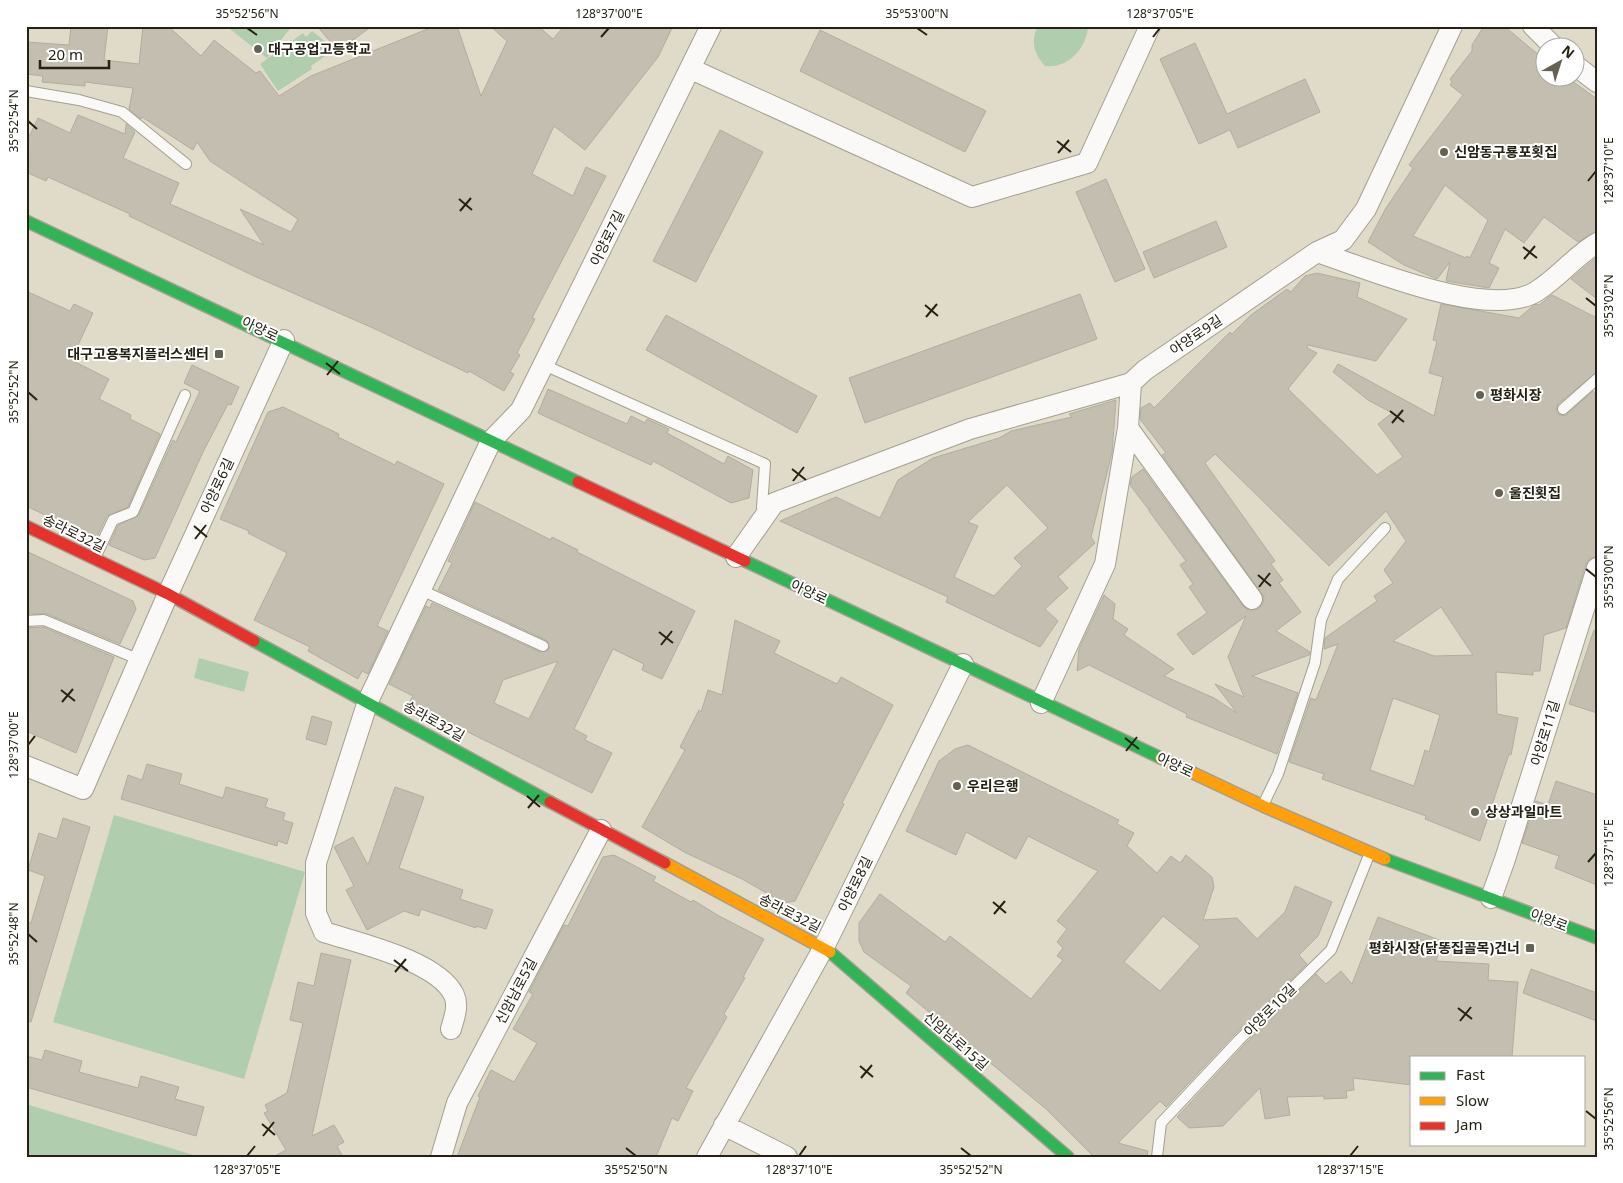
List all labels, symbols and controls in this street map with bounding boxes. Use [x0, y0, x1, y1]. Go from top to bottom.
text: 35°52'56"N [215, 5, 279, 22]
text: 128°37'00"E [575, 5, 643, 22]
text: 35°53'00"N [885, 5, 949, 22]
text: 128°37'05"E [1126, 5, 1194, 22]
scale bar [40, 38, 109, 70]
north arrow [1536, 38, 1586, 88]
place label: 대구공업고등학교 [268, 39, 371, 58]
text: N [1558, 41, 1579, 62]
marker: 대구공업고등학교 [252, 43, 264, 55]
text: 20 m [48, 44, 83, 64]
text: 35°52'54"N [5, 89, 22, 153]
text: 128°37'10"E [1600, 137, 1617, 205]
place label: 신암동구룡포횟집 [1454, 142, 1557, 161]
marker: 신암동구룡포횟집 [1438, 146, 1450, 158]
street label: 아양로7길 [585, 207, 628, 269]
text: 35°53'02"N [1600, 274, 1617, 338]
street label: 아양로9길 [1166, 310, 1226, 359]
street label: 아양로 [239, 312, 282, 345]
place label: 대구고용복지플러스센터 [67, 344, 209, 363]
marker: 대구고용복지플러스센터 [213, 348, 225, 360]
text: 35°52'52"N [5, 360, 22, 424]
place label: 평화시장 [1490, 385, 1542, 404]
marker: 평화시장 [1474, 389, 1486, 401]
street label: 아양로6길 [195, 455, 238, 517]
place label: 울진횟집 [1509, 483, 1561, 502]
marker: 울진횟집 [1493, 487, 1505, 499]
street label: 송라로32길 [40, 509, 109, 556]
text: 35°53'00"N [1600, 545, 1617, 609]
street label: 아양로 [788, 575, 831, 608]
street label: 송라로32길 [400, 696, 468, 745]
street label: 아양로11길 [1526, 698, 1563, 768]
text: 128°37'00"E [5, 711, 22, 779]
street label: 아양로 [1154, 748, 1197, 781]
place label: 우리은행 [967, 776, 1019, 795]
marker: 우리은행 [951, 780, 963, 792]
place label: 상상과일마트 [1485, 802, 1562, 821]
marker: 상상과일마트 [1469, 806, 1481, 818]
text: 128°37'15"E [1600, 819, 1617, 887]
street label: 아양로8길 [833, 853, 876, 915]
street label: 송라로32길 [756, 889, 825, 936]
text: 35°52'48"N [5, 902, 22, 966]
street label: 아양로 [1528, 904, 1571, 935]
place label: 평화시장(닭똥집골목)건너 [1369, 938, 1520, 957]
marker: 평화시장(닭똥집골목)건너 [1524, 942, 1536, 954]
street label: 신암남로5길 [490, 954, 541, 1027]
street label: 아양로10길 [1239, 979, 1300, 1040]
street label: 신암남로15길 [920, 1007, 993, 1074]
legend [1410, 1056, 1586, 1146]
text: Fast [1456, 1064, 1485, 1084]
text: 35°52'56"N [1600, 1087, 1617, 1151]
text: Slow [1456, 1090, 1489, 1110]
text: Jam [1454, 1114, 1483, 1134]
text: 128°37'05"E [213, 1161, 281, 1178]
text: 35°52'50"N [604, 1161, 668, 1178]
text: 128°37'10"E [765, 1161, 833, 1178]
text: 35°52'52"N [939, 1161, 1003, 1178]
text: 128°37'15"E [1316, 1161, 1384, 1178]

